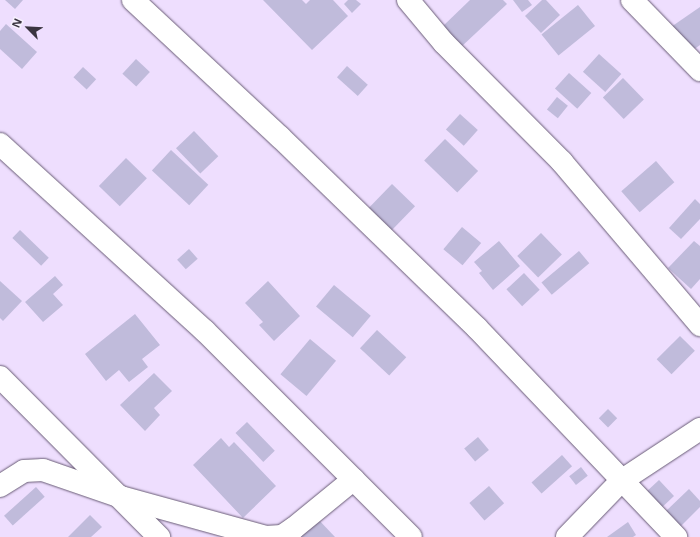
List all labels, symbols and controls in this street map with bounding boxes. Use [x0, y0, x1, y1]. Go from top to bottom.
north arrow [8, 8, 48, 48]
text: N [8, 16, 25, 30]

